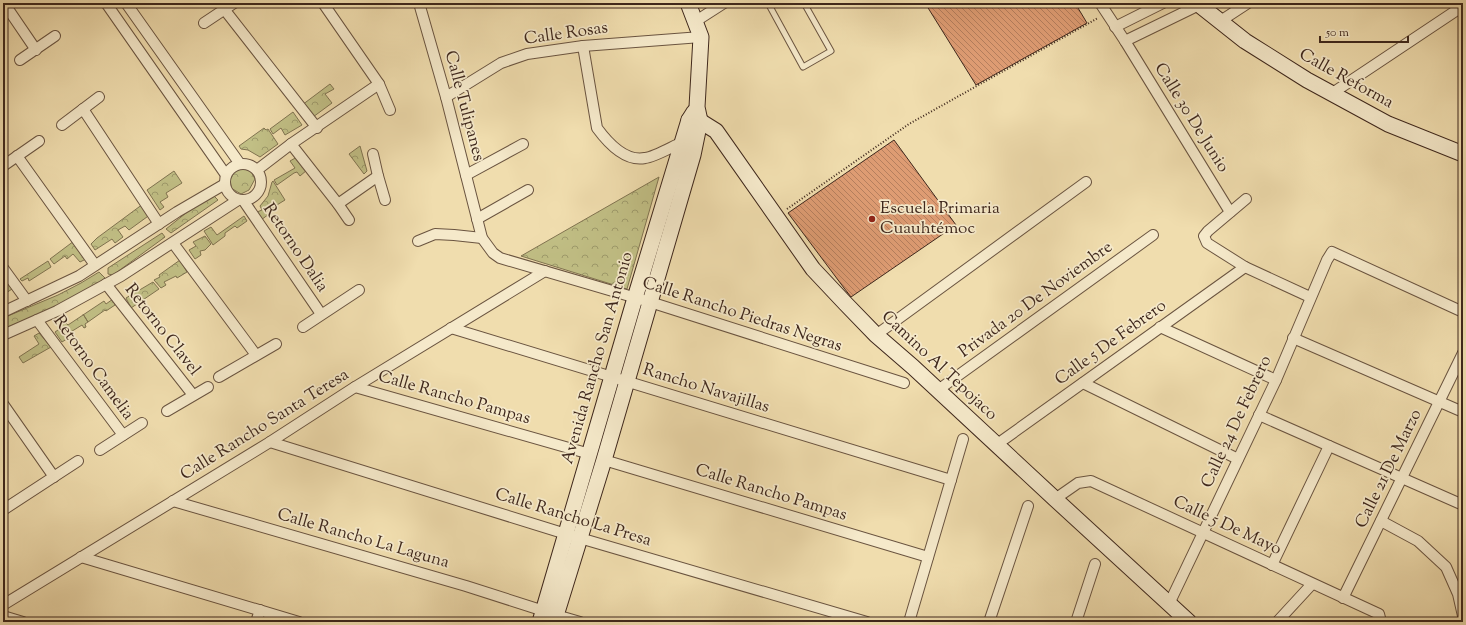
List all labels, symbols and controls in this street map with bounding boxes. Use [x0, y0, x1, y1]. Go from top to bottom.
street label: Calle Rosas [523, 16, 610, 52]
scale bar [1320, 18, 1408, 44]
text: 50 m [1325, 24, 1349, 42]
street label: Calle Reforma [1294, 43, 1398, 115]
street label: Calle Tulipanes [438, 48, 490, 164]
street label: Calle 30 De Junio [1148, 59, 1234, 177]
place label: Escuela Primaria Cuauhtémoc [880, 197, 1000, 241]
street label: Retorno Dalia [256, 199, 334, 297]
marker: Escuela Primaria Cuauhtémoc [867, 214, 877, 224]
street label: Privada 20 De Noviembre [954, 236, 1118, 364]
street label: Avenida Rancho San Antonio [556, 249, 640, 467]
street label: Calle Rancho Piedras Negras [639, 271, 845, 359]
street label: Retorno Clavel [118, 279, 206, 381]
street label: Calle 5 De Febrero [1050, 294, 1172, 392]
street label: Camino Al Tepojaco [875, 306, 1003, 426]
street label: Retorno Camelia [47, 311, 139, 425]
street label: Calle 24 De Febrero [1196, 352, 1278, 492]
street label: Rancho Navajillas [640, 358, 773, 420]
street label: Calle Rancho Santa Teresa [176, 363, 354, 487]
street label: Calle Rancho Pampas [375, 365, 533, 431]
street label: Calle 21 De Marzo [1350, 405, 1428, 533]
street label: Calle Rancho Pampas [692, 459, 850, 528]
street label: Calle Rancho La Presa [492, 483, 654, 553]
street label: Calle 5 De Mayo [1169, 490, 1285, 562]
street label: Calle Rancho La Laguna [274, 503, 452, 575]

